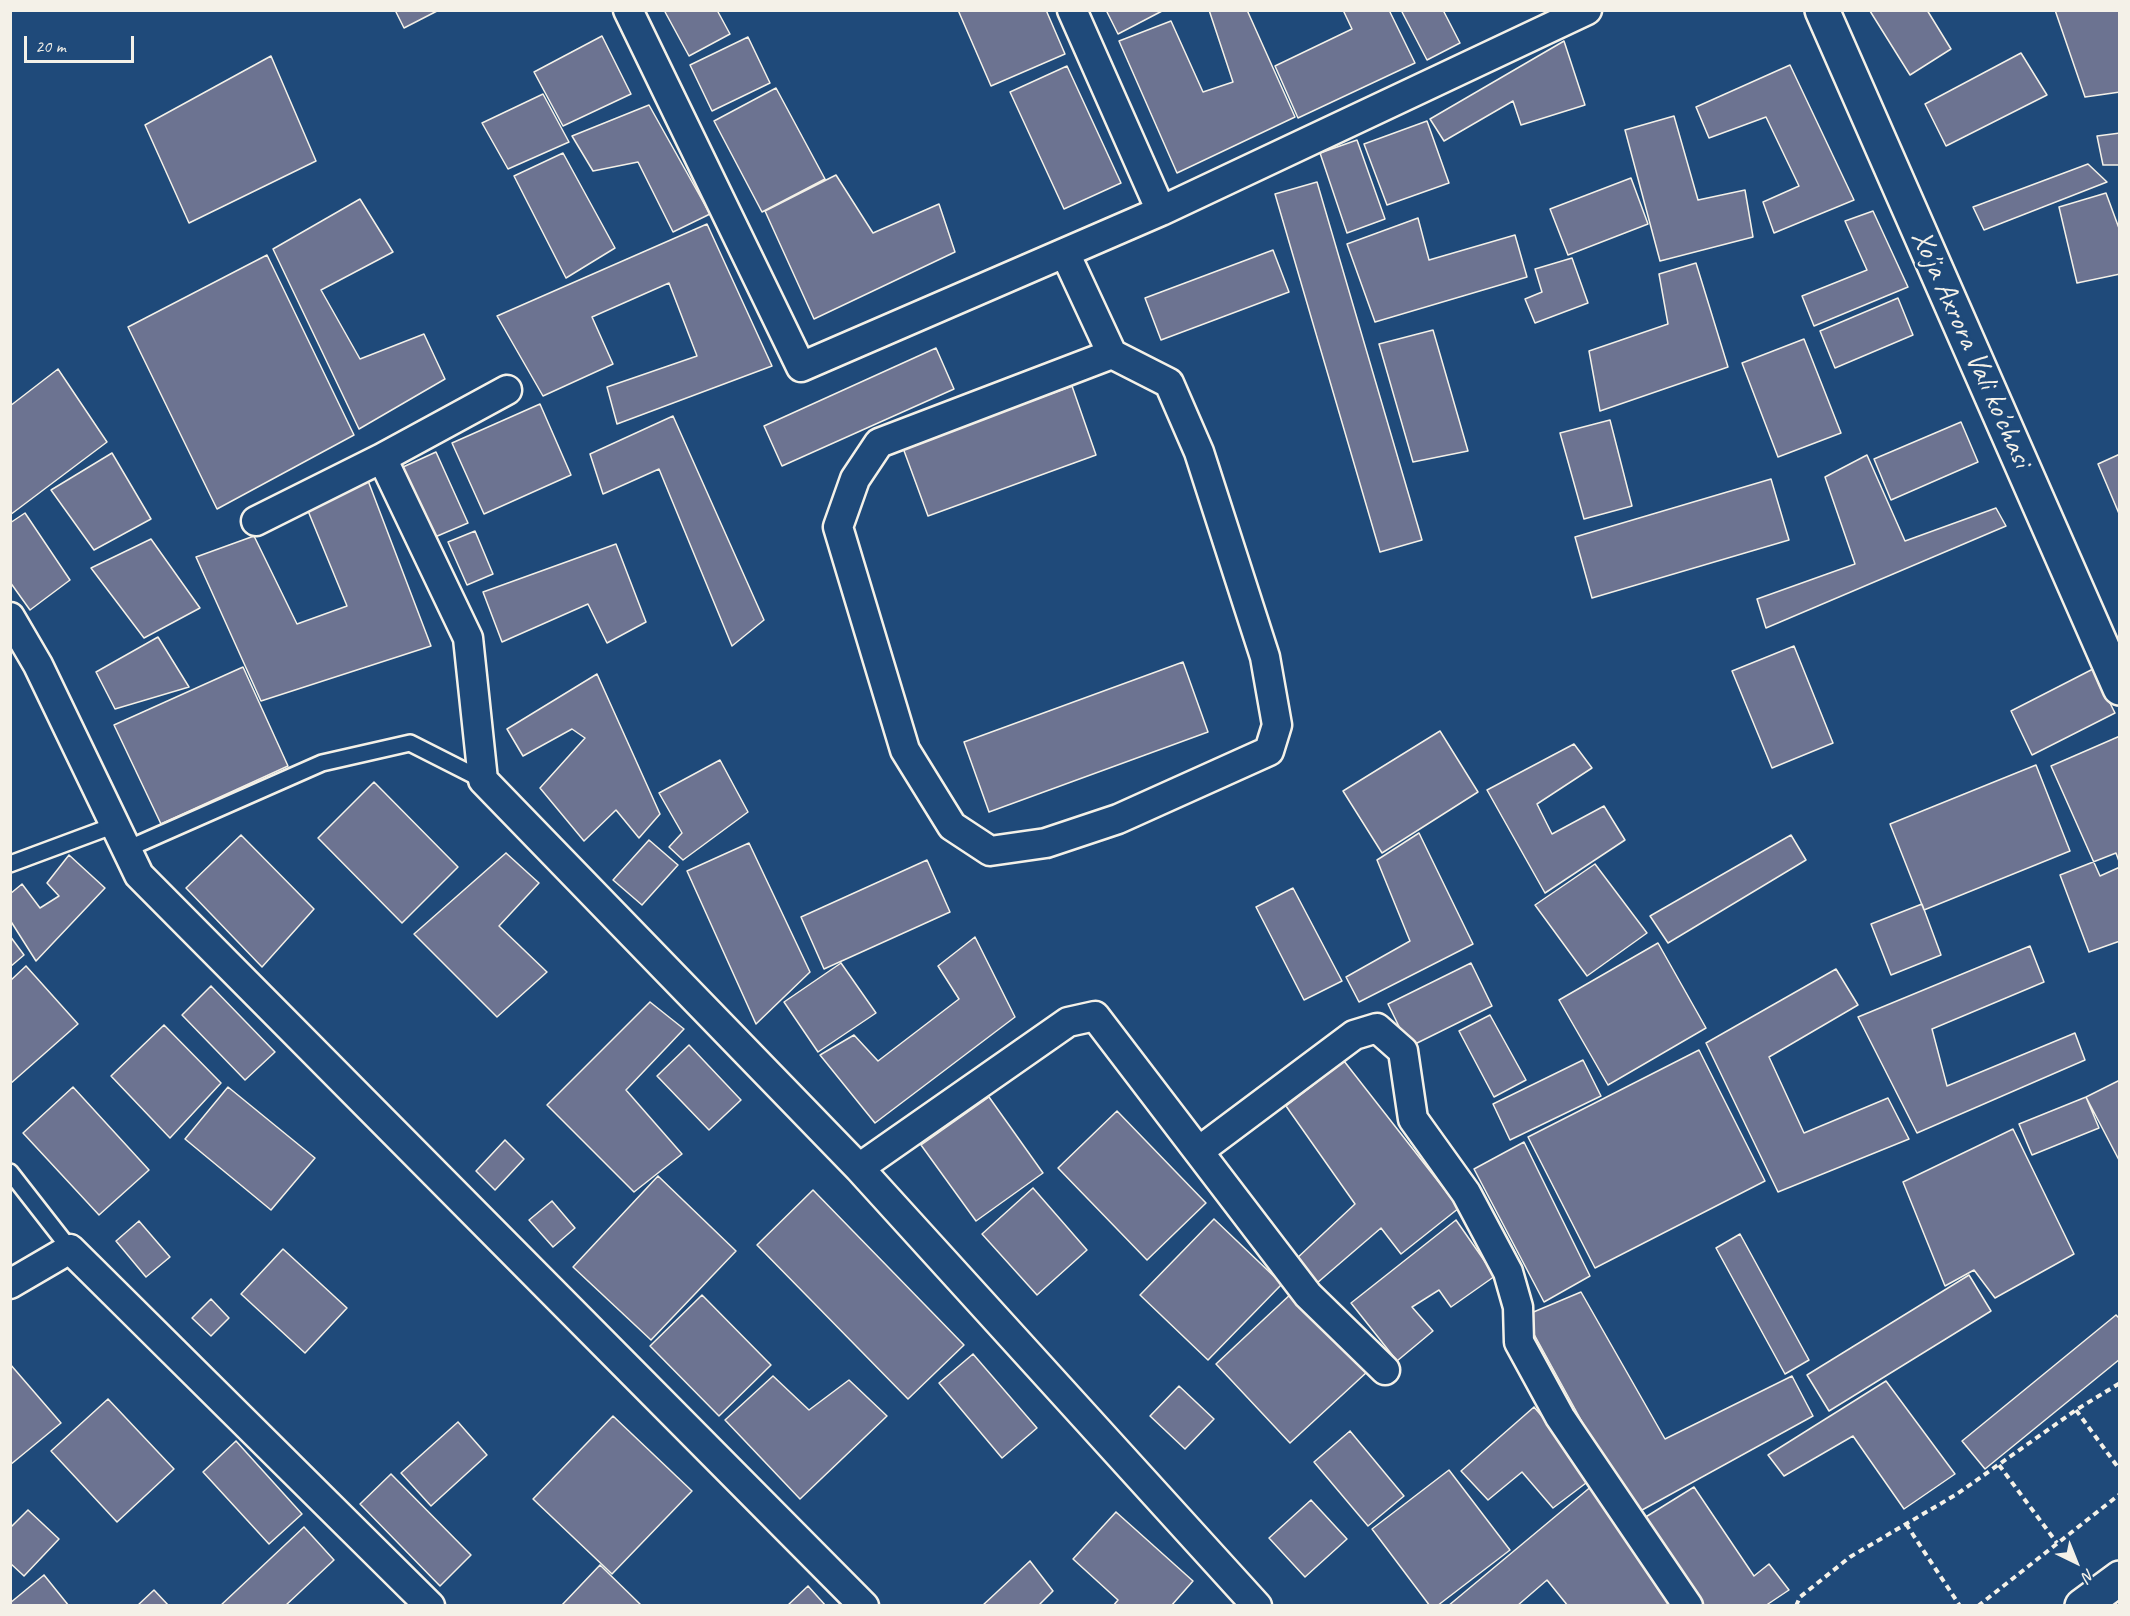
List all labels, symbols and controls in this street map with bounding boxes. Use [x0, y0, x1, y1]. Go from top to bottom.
scale bar [27, 24, 136, 62]
text: 20 m [35, 35, 66, 57]
street label: Xo'ja Axrora Vali ko'chasi [1903, 225, 2039, 473]
north arrow [2046, 1532, 2106, 1592]
text: N [2078, 1564, 2099, 1586]

